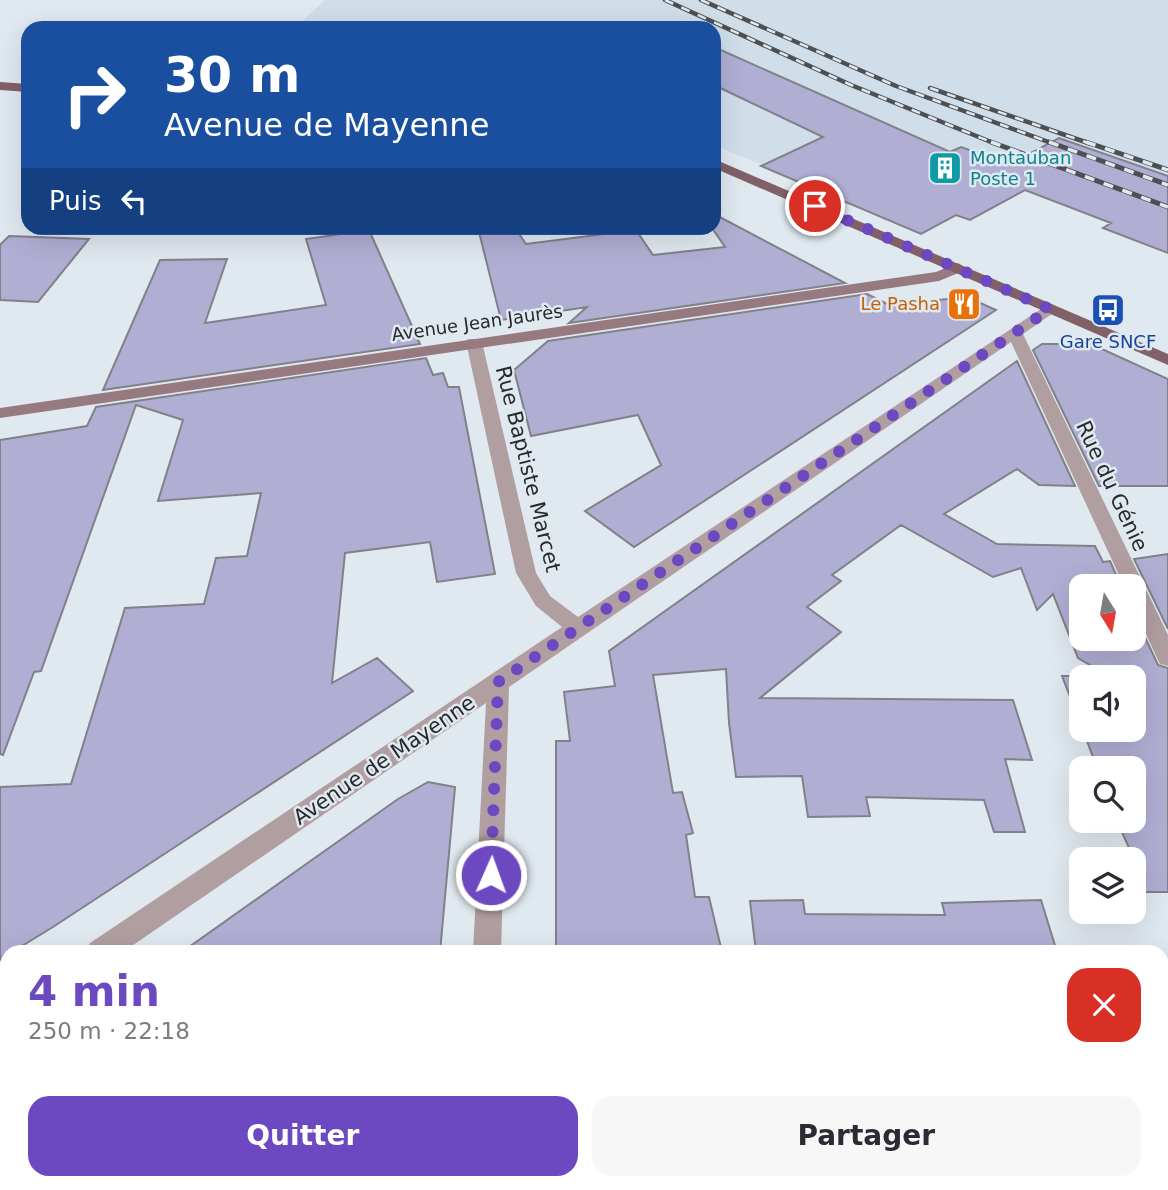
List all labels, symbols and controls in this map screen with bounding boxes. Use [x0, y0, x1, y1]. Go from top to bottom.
text: 30 m [164, 47, 300, 104]
icon: right [49, 49, 140, 140]
text: Avenue de Mayenne [164, 106, 489, 144]
place label: Montauban Poste 1 [970, 147, 1071, 189]
building icon: Montauban Poste 1 [926, 149, 964, 187]
pin [785, 176, 845, 236]
icon: left [115, 182, 153, 220]
text: Puis [49, 186, 101, 216]
icon: arrive [796, 187, 834, 225]
restaurant icon: Le Pasha [945, 285, 983, 323]
bus stop icon: Gare SNCF [1089, 291, 1127, 329]
place label: Le Pasha [861, 293, 940, 314]
street label: Avenue Jean Jaurès [390, 300, 564, 345]
place label: Gare SNCF [1060, 331, 1156, 352]
street label: Rue Baptiste Marcet [491, 363, 565, 575]
street label: Rue du Génie [1071, 417, 1153, 555]
north arrow [1069, 574, 1146, 651]
map controls [1069, 574, 1146, 924]
button: sound [1069, 665, 1146, 742]
street label: Avenue de Mayenne [289, 690, 479, 830]
button: search [1069, 756, 1146, 833]
position arrow [454, 838, 528, 912]
button: layers [1069, 847, 1146, 924]
text: 4 min [28, 967, 160, 1016]
button: close [1067, 968, 1141, 1042]
text: 250 m · 22:18 [28, 1018, 190, 1044]
button: Quitter [28, 1096, 578, 1176]
button: Partager [592, 1096, 1141, 1176]

